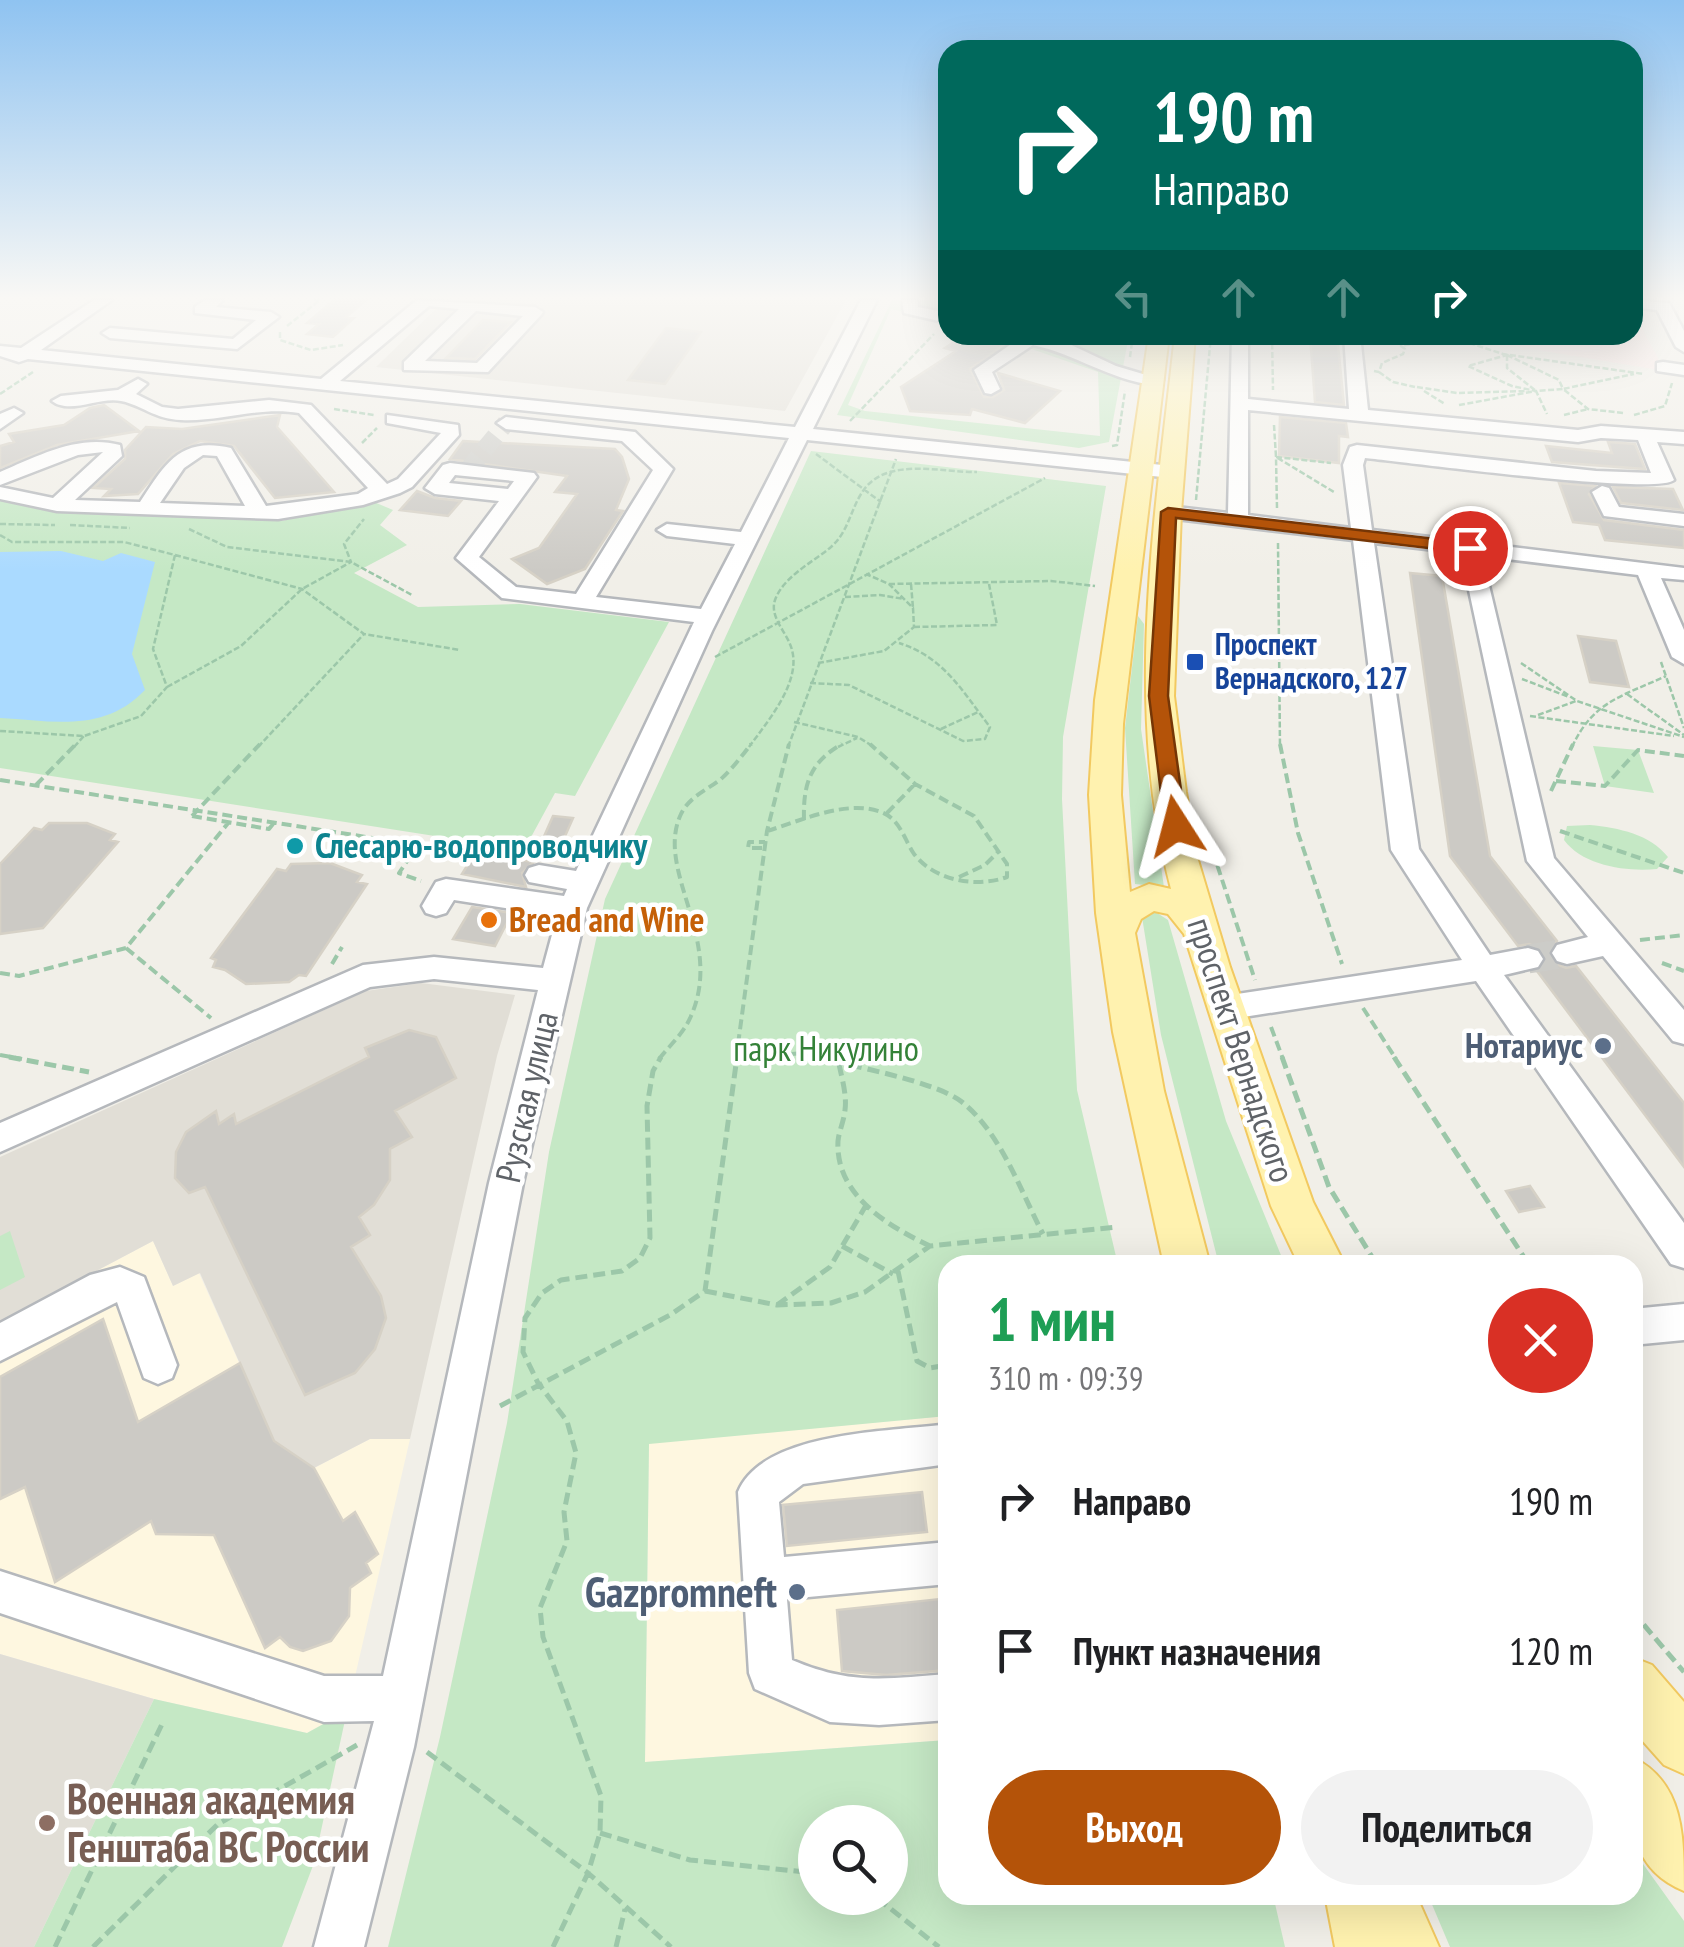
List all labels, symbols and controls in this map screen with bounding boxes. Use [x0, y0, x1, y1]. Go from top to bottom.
text: 190 m [1153, 71, 1314, 161]
icon: right [988, 80, 1118, 210]
text: Направо [1153, 159, 1290, 217]
icon: left [1106, 270, 1161, 325]
icon: ahead [1211, 270, 1266, 325]
icon: ahead [1316, 270, 1371, 325]
icon: right [1421, 270, 1476, 325]
pin [1428, 506, 1513, 591]
icon: arrive [1443, 521, 1498, 576]
place label: Проспект Вернадского, 127 [1215, 624, 1408, 697]
marker: Проспект Вернадского, 127 [1184, 651, 1206, 673]
position arrow [1124, 774, 1228, 878]
place label: Слесарю-водопроводчику [315, 822, 648, 868]
marker: Слесарю-водопроводчику [284, 835, 306, 857]
place label: Bread and Wine [509, 896, 704, 942]
marker: Bread and Wine [478, 909, 500, 931]
street label: проспект Вернадского [1178, 912, 1306, 1188]
street label: Рузская улица [484, 1007, 568, 1187]
place label: Нотариус [1465, 1022, 1583, 1068]
park label: парк Никулино [733, 1025, 919, 1071]
marker: Нотариус [1592, 1035, 1614, 1057]
text: 1 мин [988, 1280, 1116, 1358]
button: close [1488, 1288, 1593, 1393]
text: 310 m · 09:39 [988, 1357, 1143, 1399]
icon: right [988, 1473, 1043, 1528]
text: Направо [1073, 1476, 1191, 1525]
text: 190 m [1509, 1476, 1593, 1525]
place label: Gazpromneft [585, 1564, 777, 1619]
marker: Gazpromneft [786, 1581, 808, 1603]
icon: arrive [988, 1623, 1043, 1678]
text: Пункт назначения [1073, 1626, 1321, 1675]
text: 120 m [1509, 1626, 1593, 1675]
button: Выход [988, 1770, 1281, 1885]
button: Поделиться [1301, 1770, 1593, 1885]
place label: Военная академия Генштаба ВС России [67, 1771, 369, 1874]
map controls [798, 1805, 908, 1915]
button: search [798, 1805, 908, 1915]
marker: Военная академия Генштаба ВС России [36, 1812, 58, 1834]

